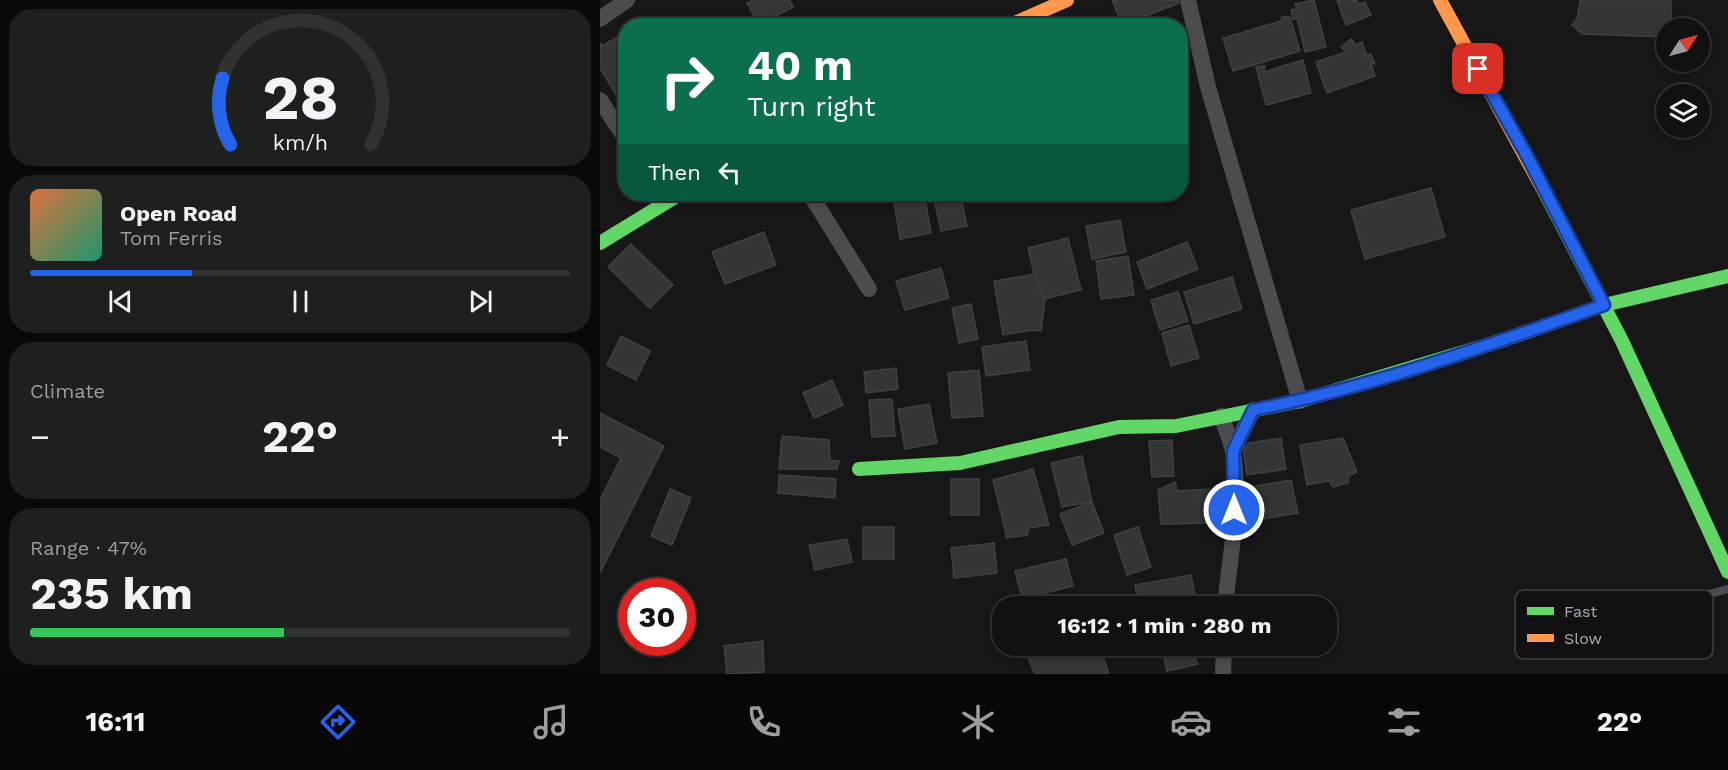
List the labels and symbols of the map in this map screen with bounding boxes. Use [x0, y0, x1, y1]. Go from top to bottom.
north arrow [1656, 18, 1710, 72]
pin [1452, 43, 1503, 94]
position arrow [1202, 478, 1266, 542]
speed limit sign: 30 [618, 578, 696, 656]
legend [1515, 590, 1713, 659]
text: Fast [1564, 602, 1597, 621]
text: Slow [1564, 629, 1602, 648]

